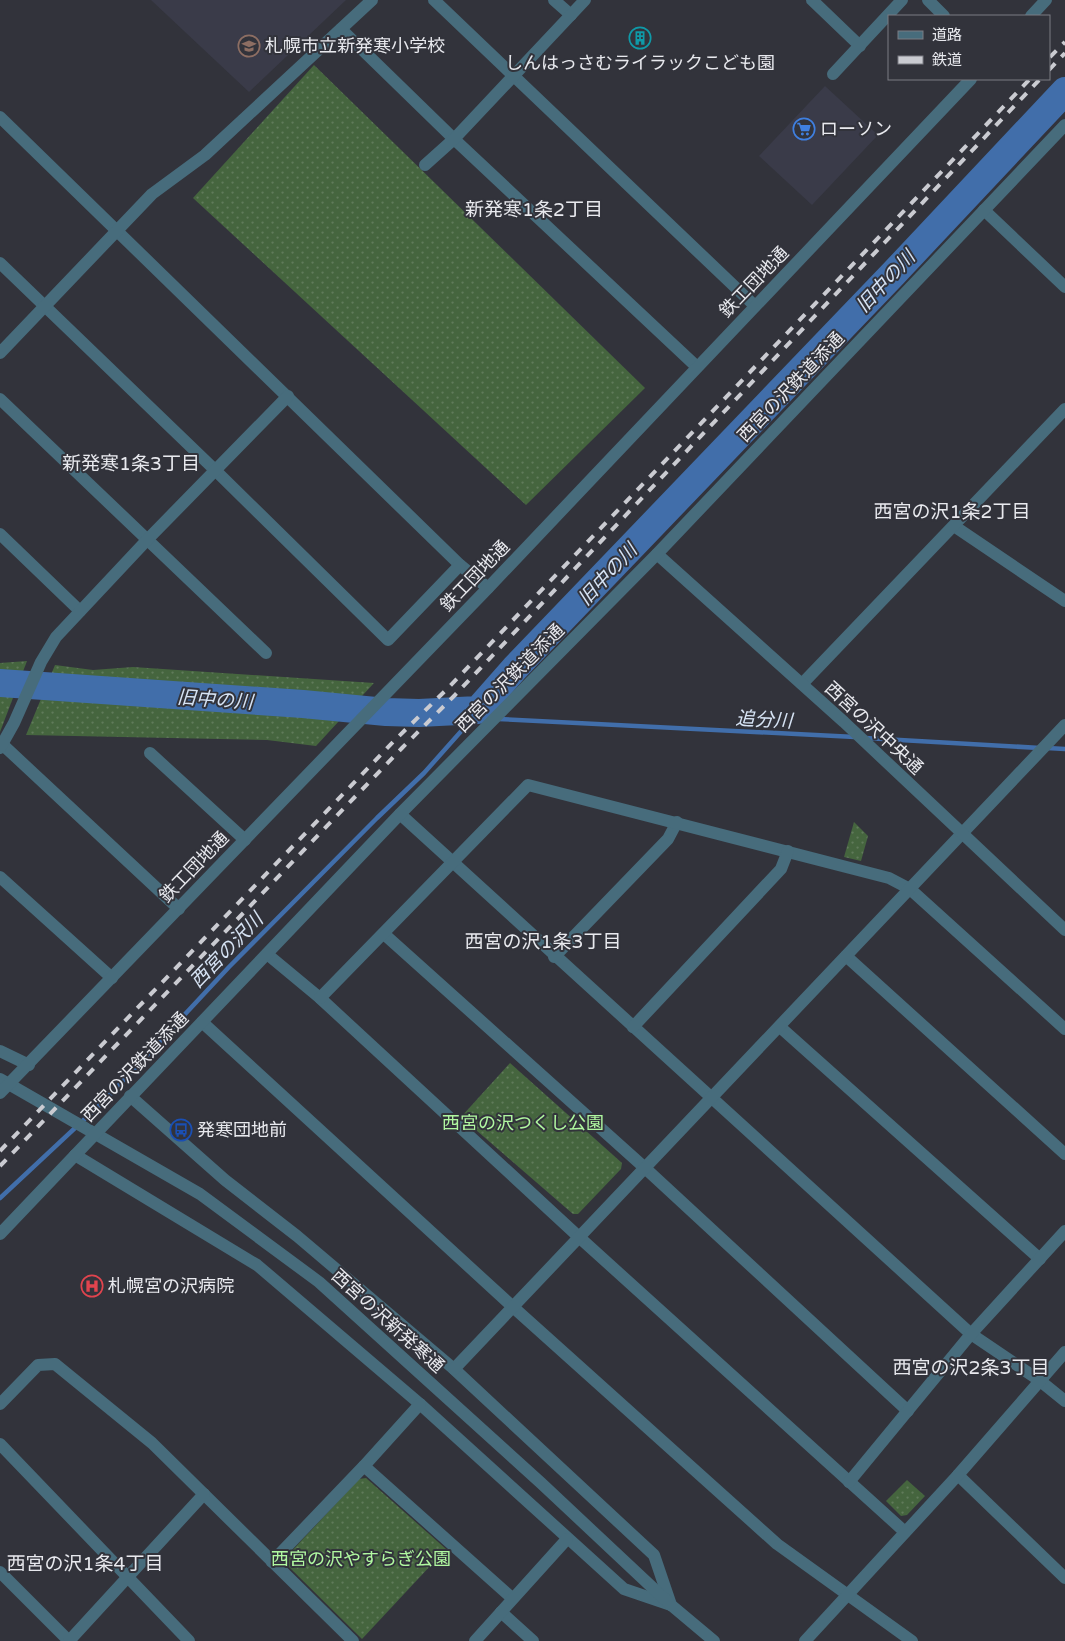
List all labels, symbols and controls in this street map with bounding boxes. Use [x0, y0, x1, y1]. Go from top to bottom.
legend [888, 15, 1050, 80]
building icon: しんはっさむライラックこども園 [628, 26, 652, 50]
text: 道路 [932, 26, 962, 44]
school or university icon: 札幌市立新発寒小学校 [237, 34, 261, 58]
place label: 札幌市立新発寒小学校 [265, 35, 445, 57]
text: 鉄道 [932, 51, 962, 69]
place label: しんはっさむライラックこども園 [505, 52, 775, 74]
supermarket icon: ローソン [792, 117, 816, 141]
place label: ローソン [820, 118, 892, 140]
district label: 新発寒1条2丁目 [465, 199, 603, 221]
street label: 鉄工団地通 [715, 242, 793, 322]
water label: 旧中の川 [852, 245, 921, 317]
street label: 西宮の沢鉄道添通 [733, 328, 849, 446]
district label: 新発寒1条3丁目 [62, 453, 200, 475]
district label: 西宮の沢1条2丁目 [874, 501, 1030, 523]
street label: 鉄工団地通 [436, 536, 514, 616]
water label: 旧中の川 [574, 538, 643, 610]
street label: 西宮の沢鉄道添通 [451, 619, 569, 737]
street label: 西宮の沢中央通 [820, 677, 928, 779]
water label: 旧中の川 [176, 686, 256, 714]
water label: 追分川 [735, 708, 795, 733]
street label: 鉄工団地通 [155, 827, 233, 907]
water label: 西宮の沢川 [186, 907, 269, 993]
district label: 西宮の沢1条3丁目 [465, 931, 621, 953]
street label: 西宮の沢鉄道添通 [77, 1008, 193, 1126]
park label: 西宮の沢つくし公園 [442, 1112, 604, 1134]
bus stop icon: 発寒団地前 [169, 1118, 193, 1142]
place label: 発寒団地前 [197, 1119, 287, 1141]
street label: 西宮の沢新発寒通 [327, 1265, 449, 1377]
hospital icon: 札幌宮の沢病院 [80, 1274, 104, 1298]
place label: 札幌宮の沢病院 [108, 1275, 234, 1297]
district label: 西宮の沢2条3丁目 [893, 1357, 1049, 1379]
park label: 西宮の沢やすらぎ公園 [271, 1548, 451, 1570]
district label: 西宮の沢1条4丁目 [7, 1553, 163, 1575]

